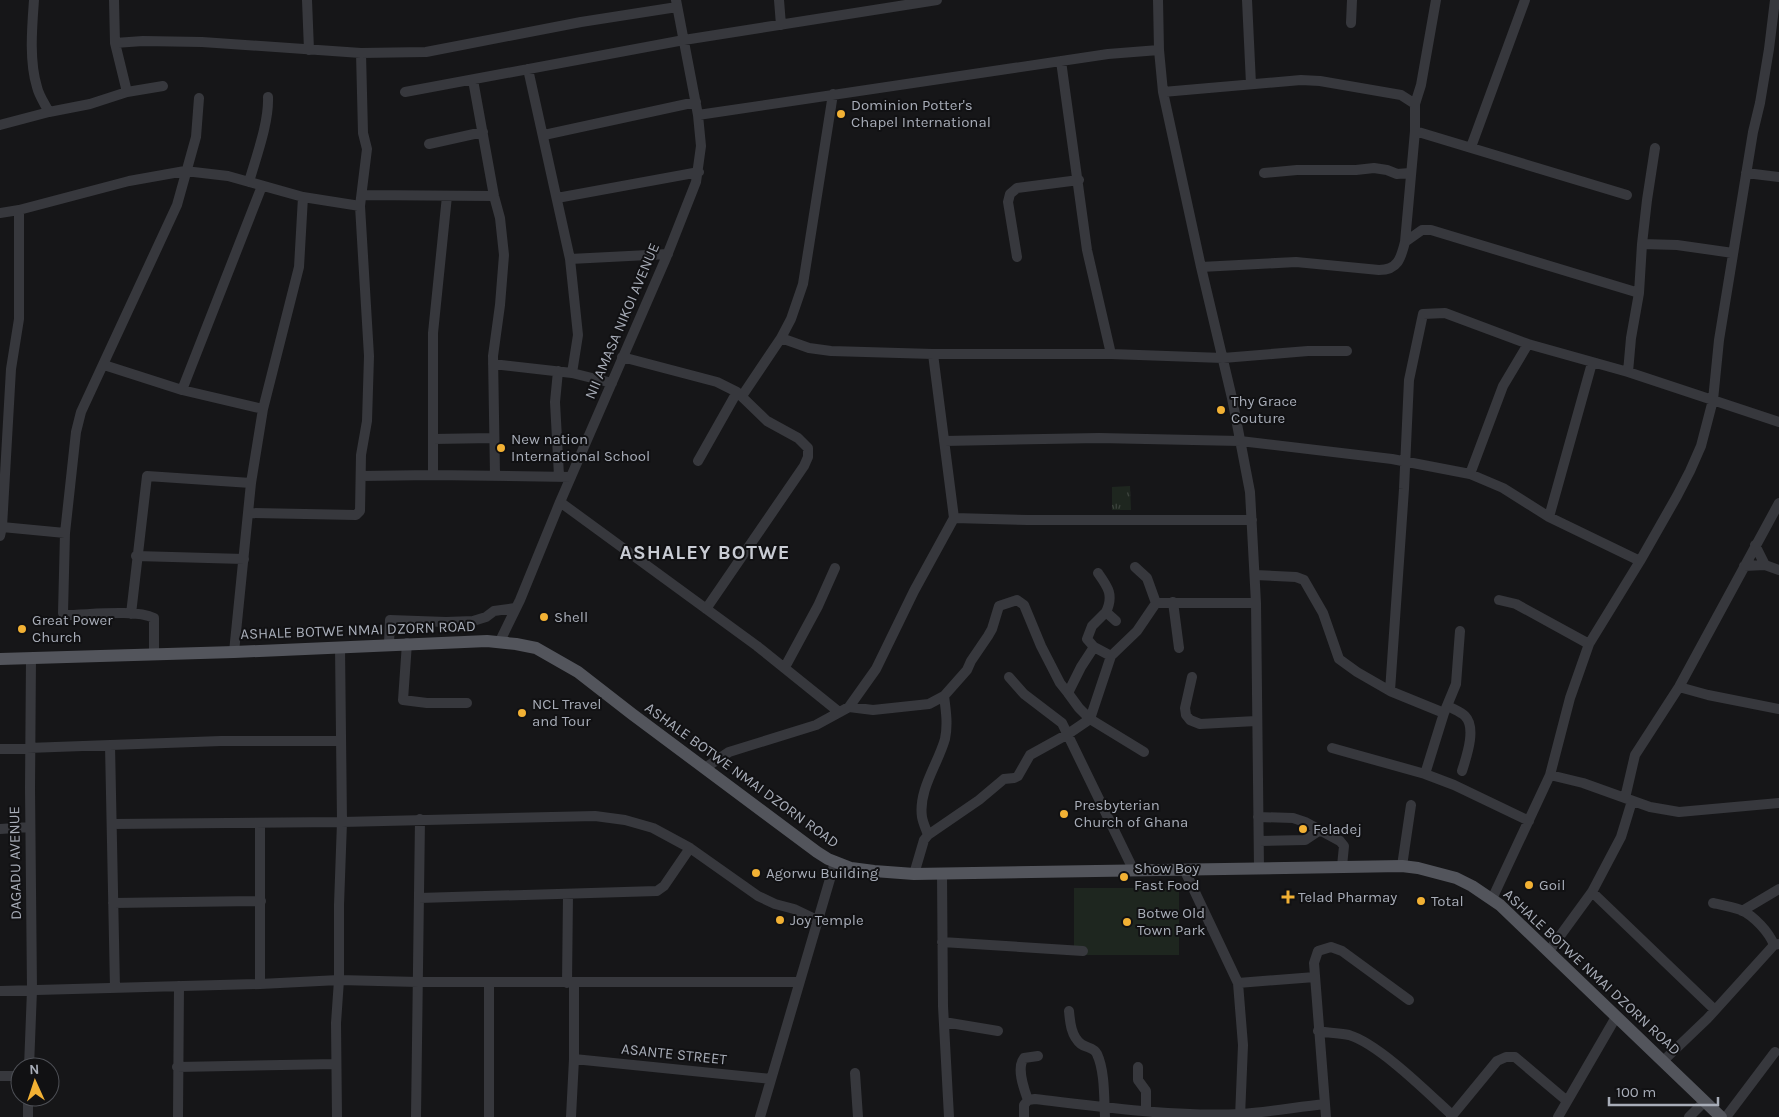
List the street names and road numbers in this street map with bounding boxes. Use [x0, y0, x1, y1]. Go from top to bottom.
street label: NII AMASA NIKOI AVENUE [581, 240, 663, 402]
street label: ASHALE BOTWE NMAI DZORN ROAD [240, 617, 476, 643]
street label: ASHALE BOTWE NMAI DZORN ROAD [641, 699, 843, 851]
street label: DAGADU AVENUE [5, 806, 25, 920]
street label: ASHALE BOTWE NMAI DZORN ROAD [1500, 885, 1684, 1059]
street label: ASANTE STREET [620, 1039, 728, 1069]

